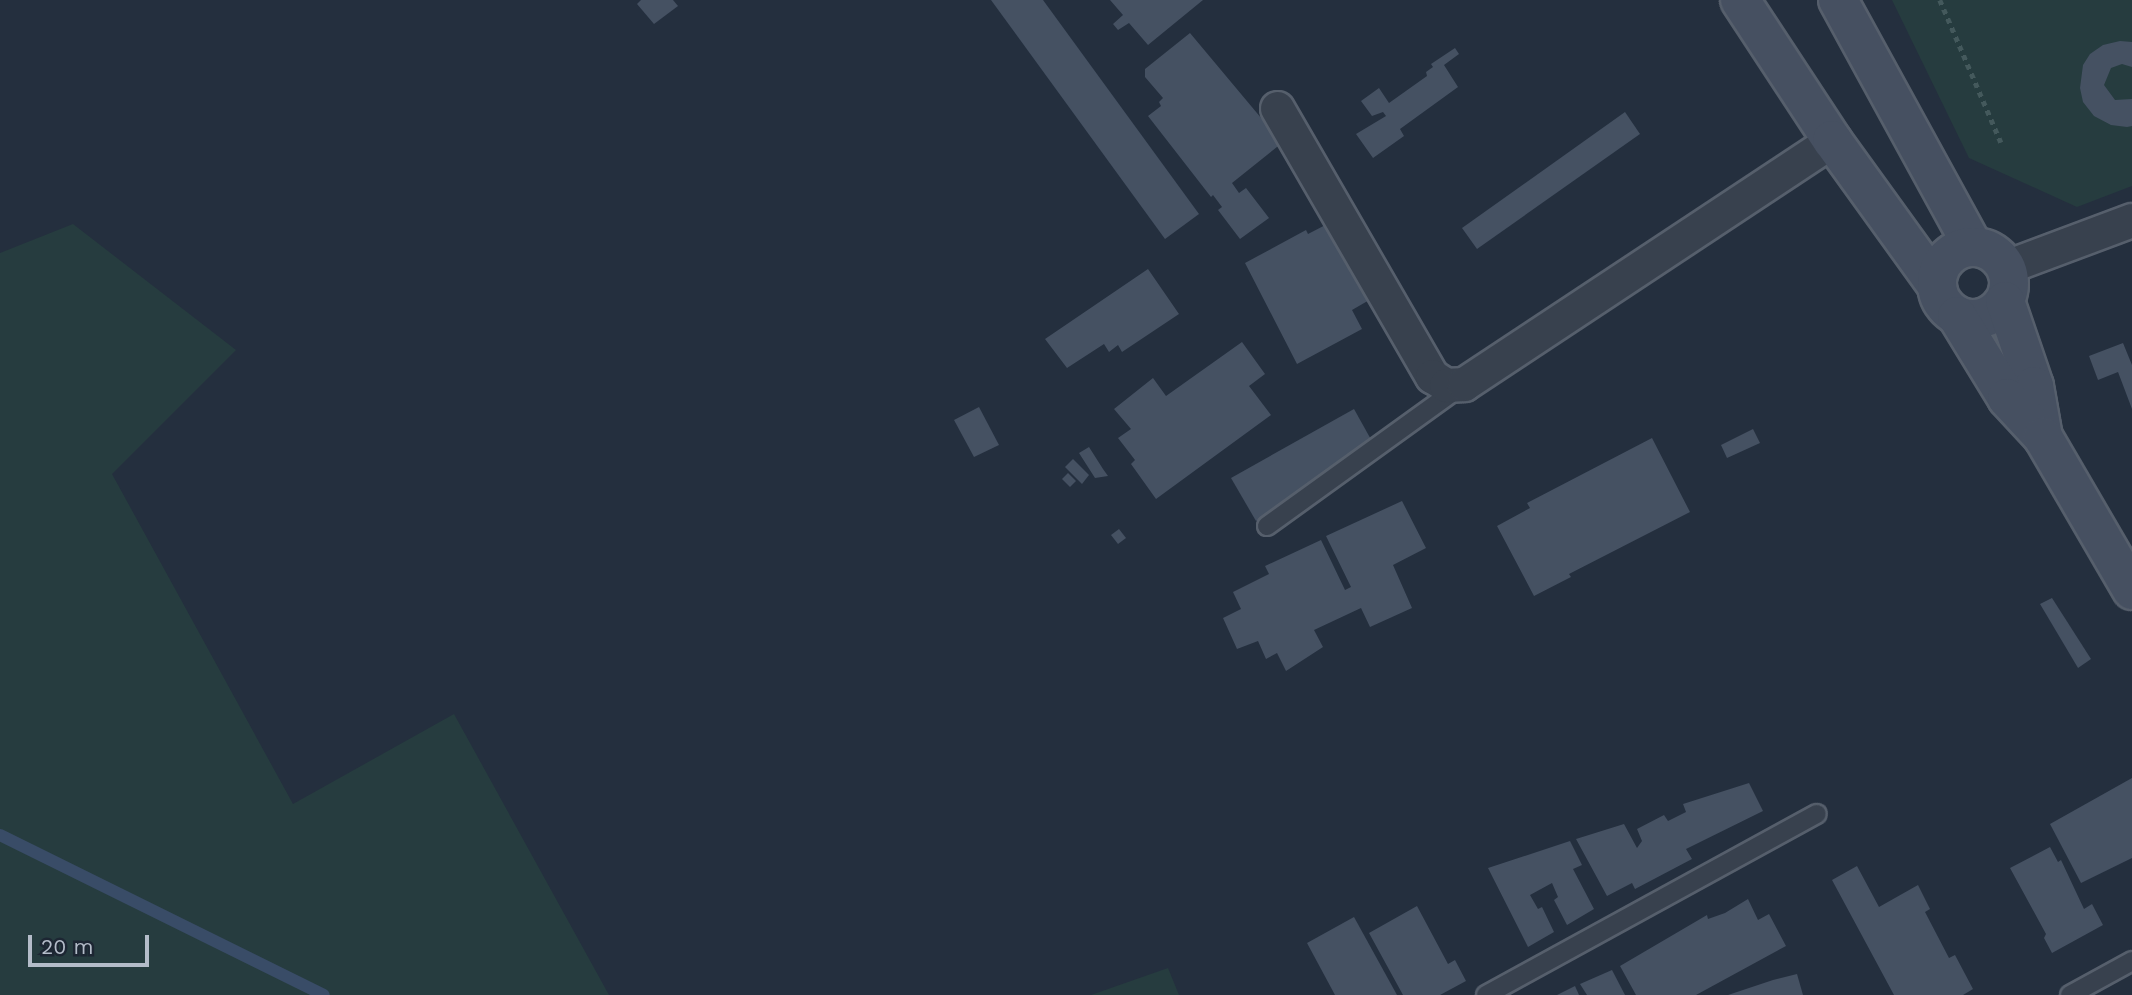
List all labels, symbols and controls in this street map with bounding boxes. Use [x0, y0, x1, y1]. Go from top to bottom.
scale bar [32, 922, 152, 966]
text: 20 m [41, 934, 93, 959]

